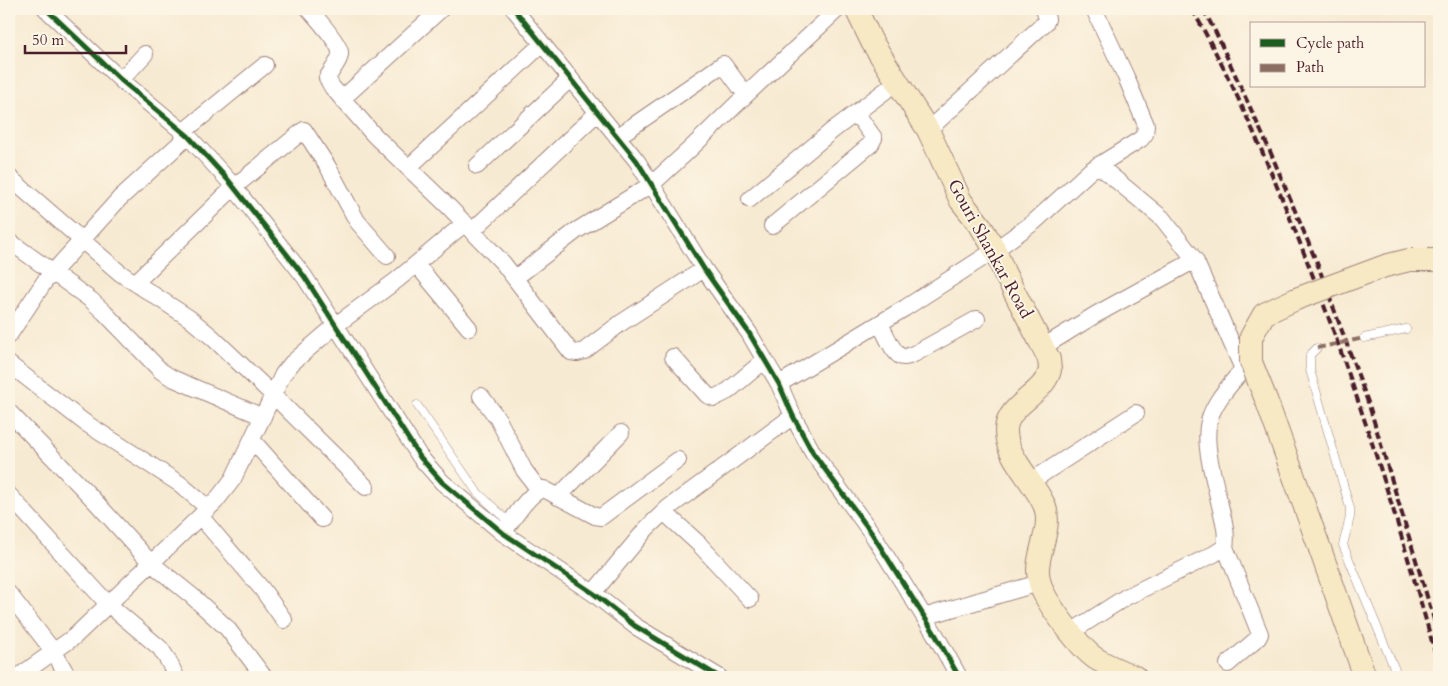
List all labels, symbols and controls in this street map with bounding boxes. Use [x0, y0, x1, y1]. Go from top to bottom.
scale bar [25, 22, 126, 54]
legend [1250, 22, 1426, 88]
text: 50 m [32, 30, 64, 50]
text: Cycle path [1296, 33, 1365, 53]
text: Path [1296, 57, 1325, 77]
street label: Gouri Shankar Road [941, 175, 1039, 323]

